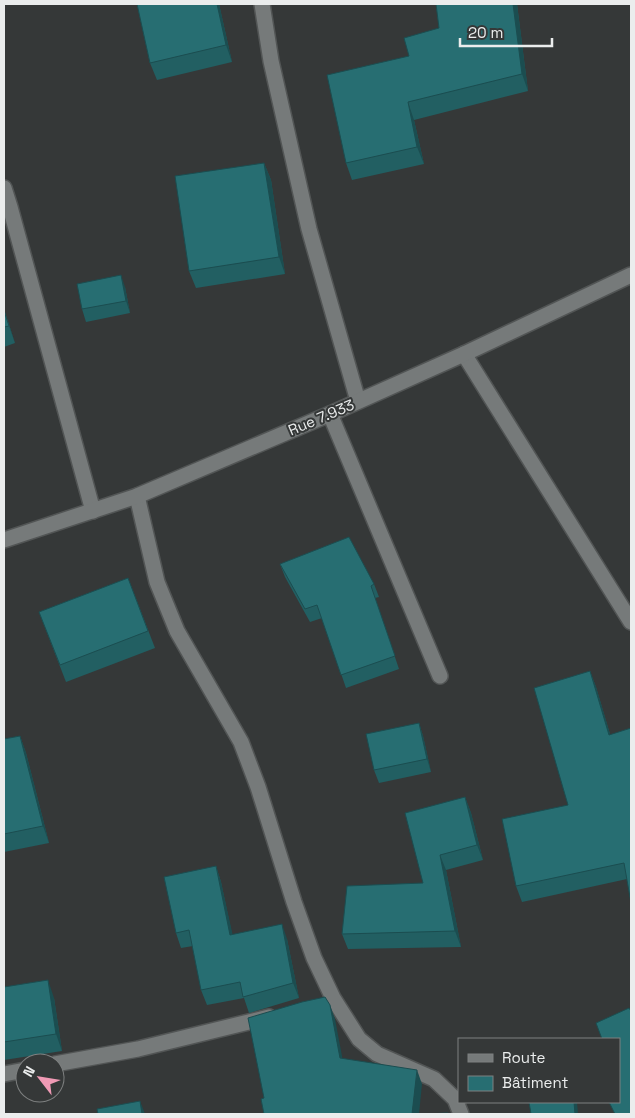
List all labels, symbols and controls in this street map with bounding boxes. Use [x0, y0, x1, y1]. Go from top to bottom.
scale bar [460, 15, 552, 47]
text: 20 m [468, 23, 503, 42]
street label: Rue 7.933 [285, 395, 357, 439]
legend [458, 1038, 620, 1103]
text: Route [502, 1048, 546, 1067]
north arrow [15, 1053, 65, 1103]
text: N [19, 1063, 39, 1080]
text: Bâtiment [502, 1073, 568, 1092]

